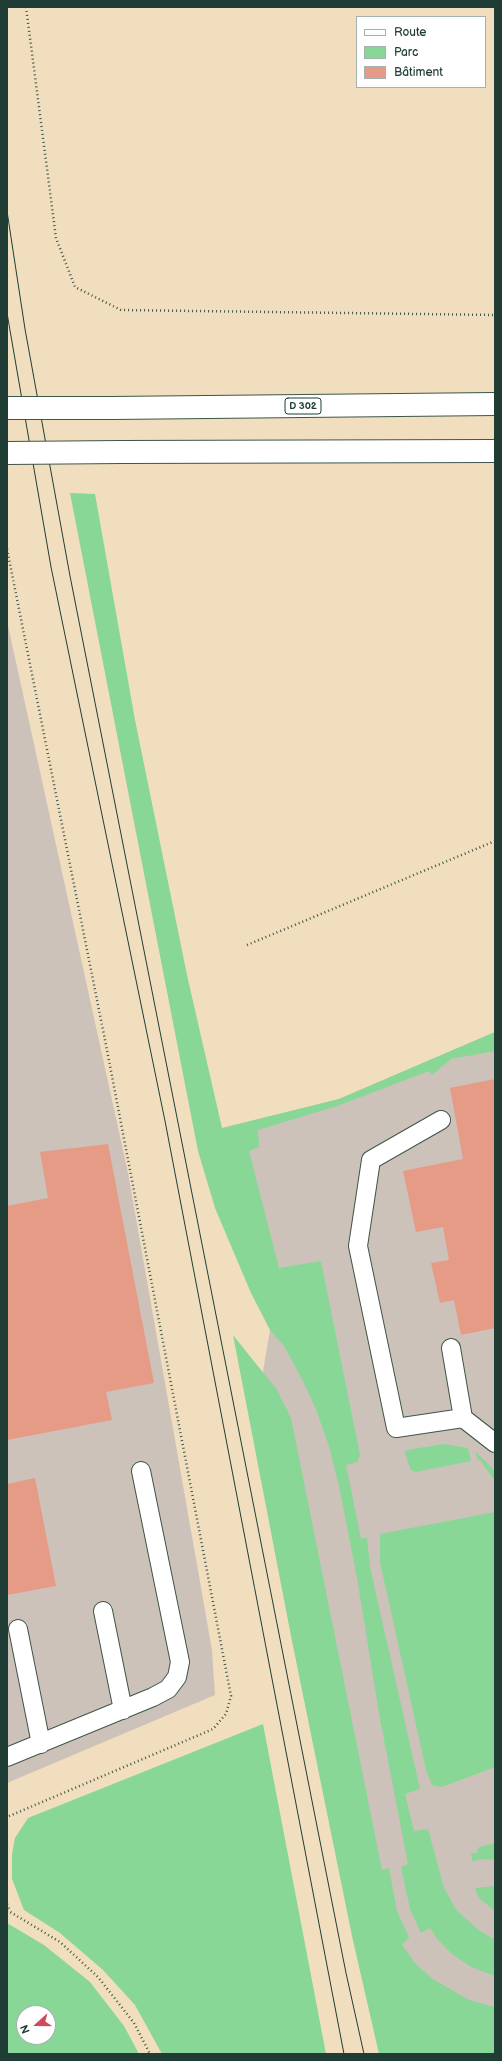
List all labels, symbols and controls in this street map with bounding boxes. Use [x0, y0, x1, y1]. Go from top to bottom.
legend [356, 16, 486, 88]
text: Route [394, 25, 426, 40]
text: Parc [394, 45, 418, 60]
text: Bâtiment [394, 65, 443, 80]
road number: D 302 [285, 398, 321, 414]
north arrow [16, 2005, 56, 2045]
text: N [18, 2023, 33, 2035]

